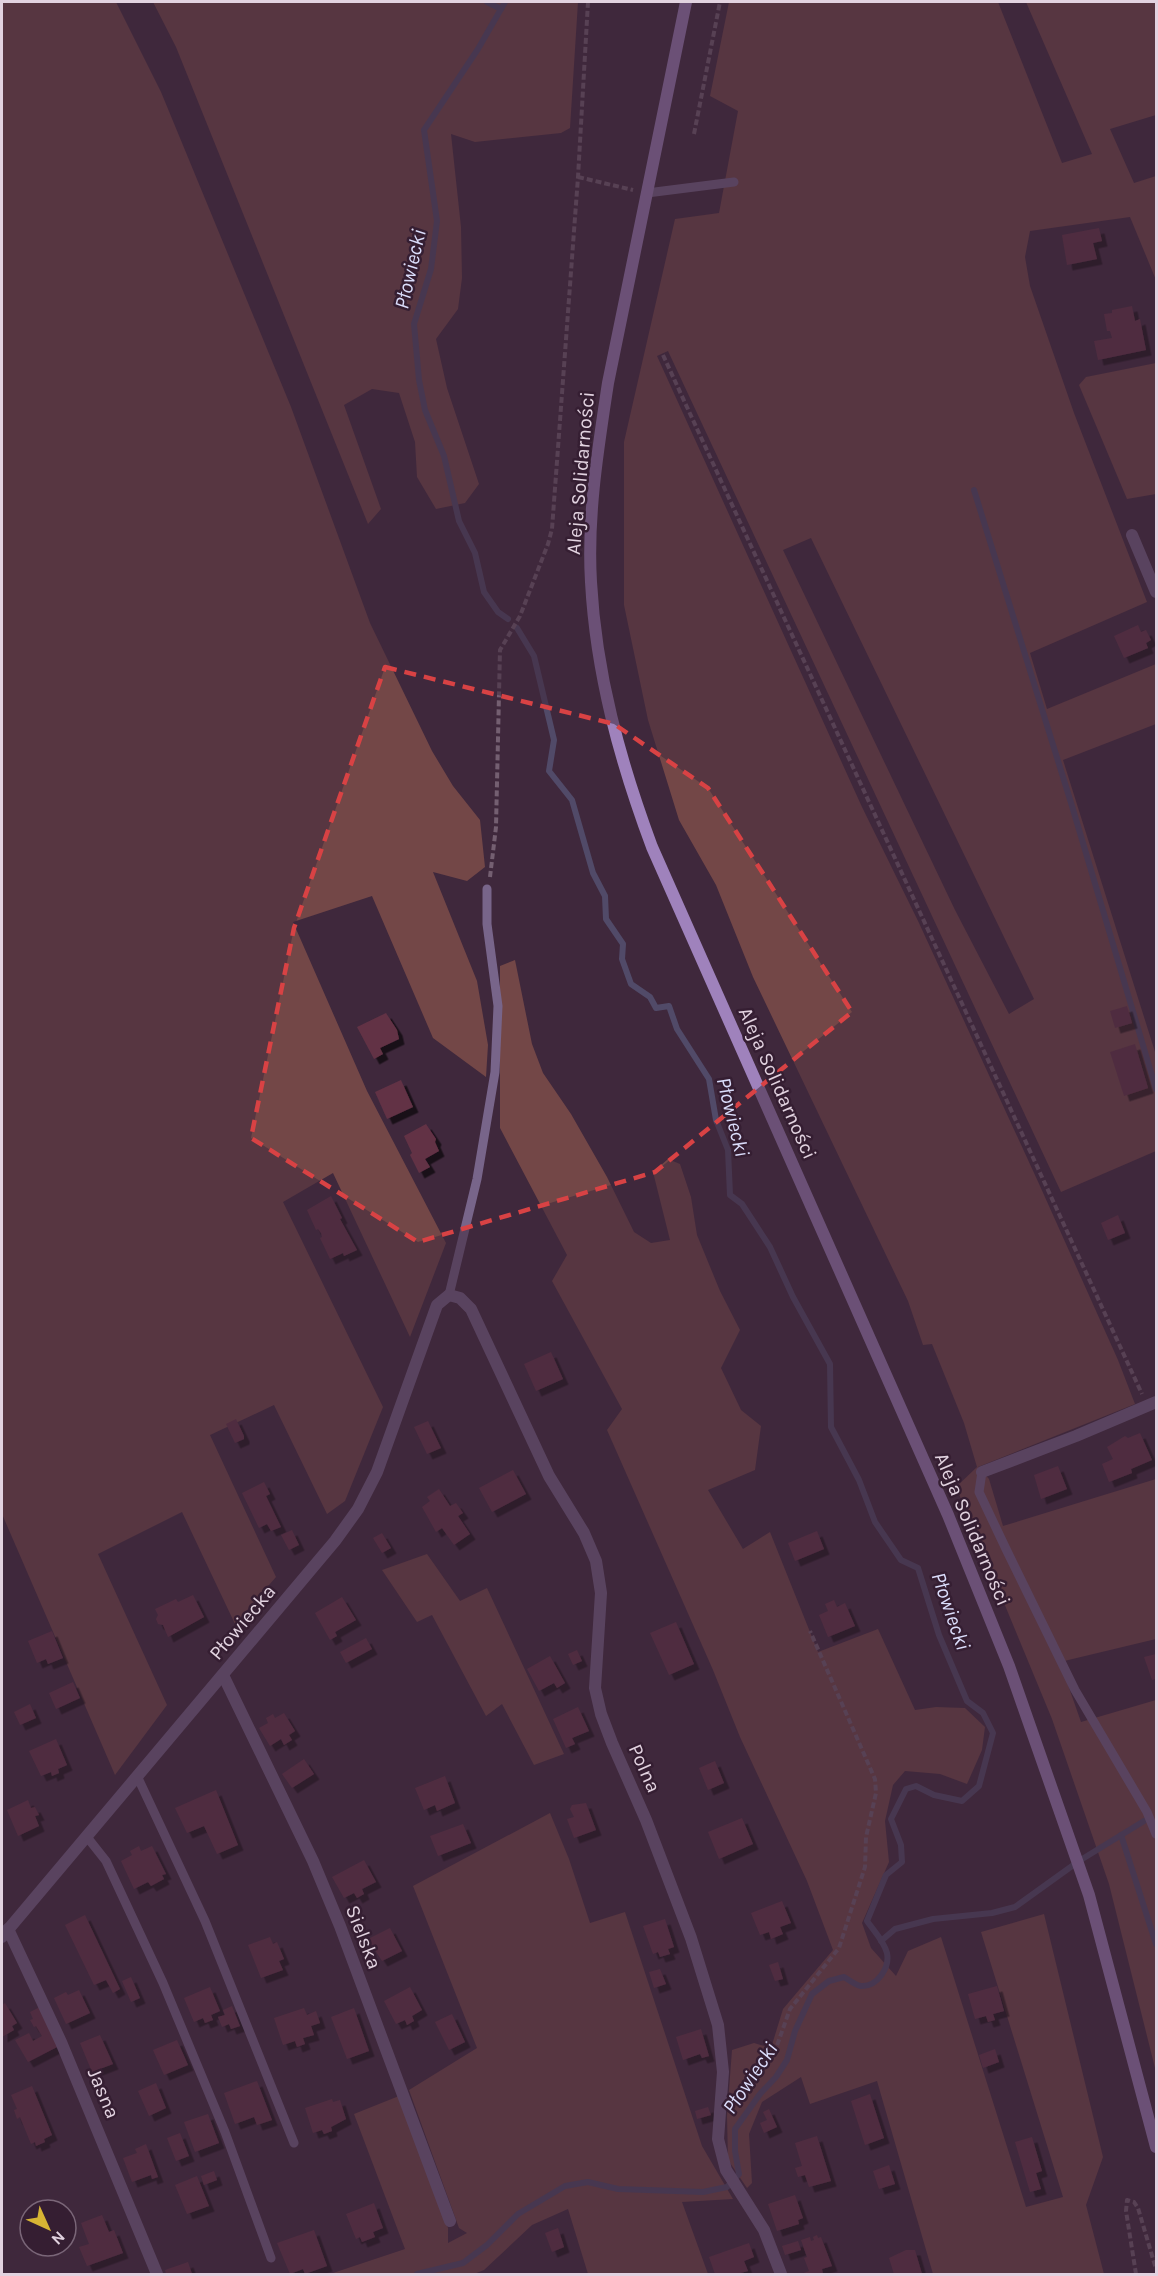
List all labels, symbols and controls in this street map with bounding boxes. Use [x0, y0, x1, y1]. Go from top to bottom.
water label: Płowiecki [389, 226, 431, 311]
street label: Aleja Solidarności [562, 390, 599, 556]
street label: Aleja Solidarności [734, 1004, 821, 1163]
water label: Płowiecki [712, 1075, 755, 1160]
street label: Aleja Solidarności [930, 1449, 1015, 1609]
water label: Płowiecki [926, 1569, 976, 1654]
street label: Płowiecka [204, 1580, 280, 1665]
street label: Polna [624, 1740, 665, 1796]
street label: Sielska [341, 1902, 386, 1972]
water label: Płowiecki [717, 2037, 783, 2118]
street label: Jasna [83, 2064, 124, 2122]
north arrow [18, 2198, 78, 2258]
text: N [47, 2227, 69, 2249]

